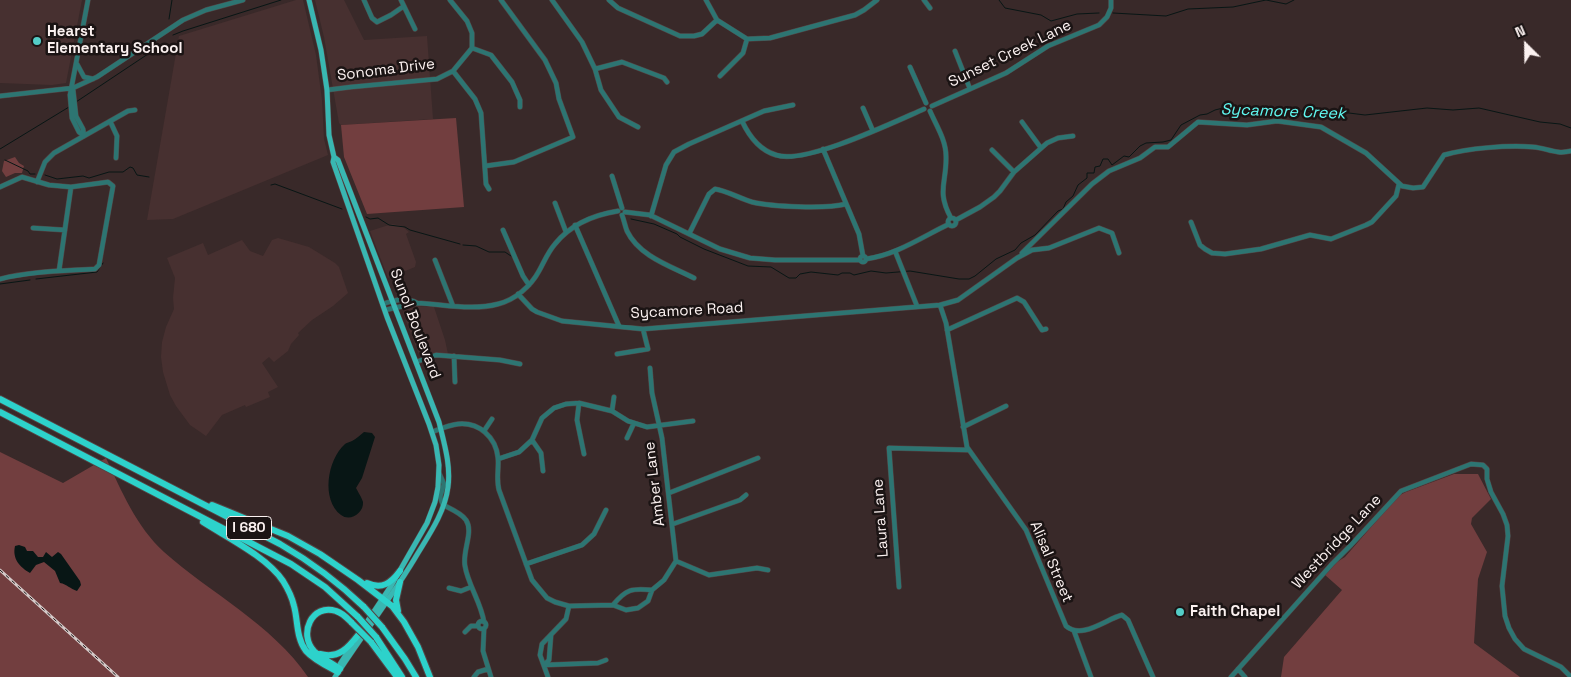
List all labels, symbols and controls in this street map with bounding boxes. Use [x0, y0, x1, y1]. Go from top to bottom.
street label: Sunset Creek Lane [946, 16, 1074, 92]
north arrow [1501, 20, 1551, 70]
text: N [1512, 21, 1528, 41]
place label: Hearst Elementary School [47, 23, 182, 58]
marker: Hearst Elementary School [31, 35, 43, 47]
street label: Sonoma Drive [336, 55, 436, 85]
water label: Sycamore Creek [1220, 100, 1346, 124]
street label: Sunol Boulevard [386, 266, 444, 382]
street label: Sycamore Road [630, 299, 744, 323]
street label: Amber Lane [641, 441, 669, 527]
street label: Laura Lane [869, 478, 893, 558]
street label: Westbridge Lane [1289, 491, 1385, 593]
road number: I 680 [226, 516, 272, 540]
street label: Alisal Street [1026, 519, 1076, 605]
place label: Faith Chapel [1190, 603, 1280, 621]
marker: Faith Chapel [1174, 606, 1186, 618]

